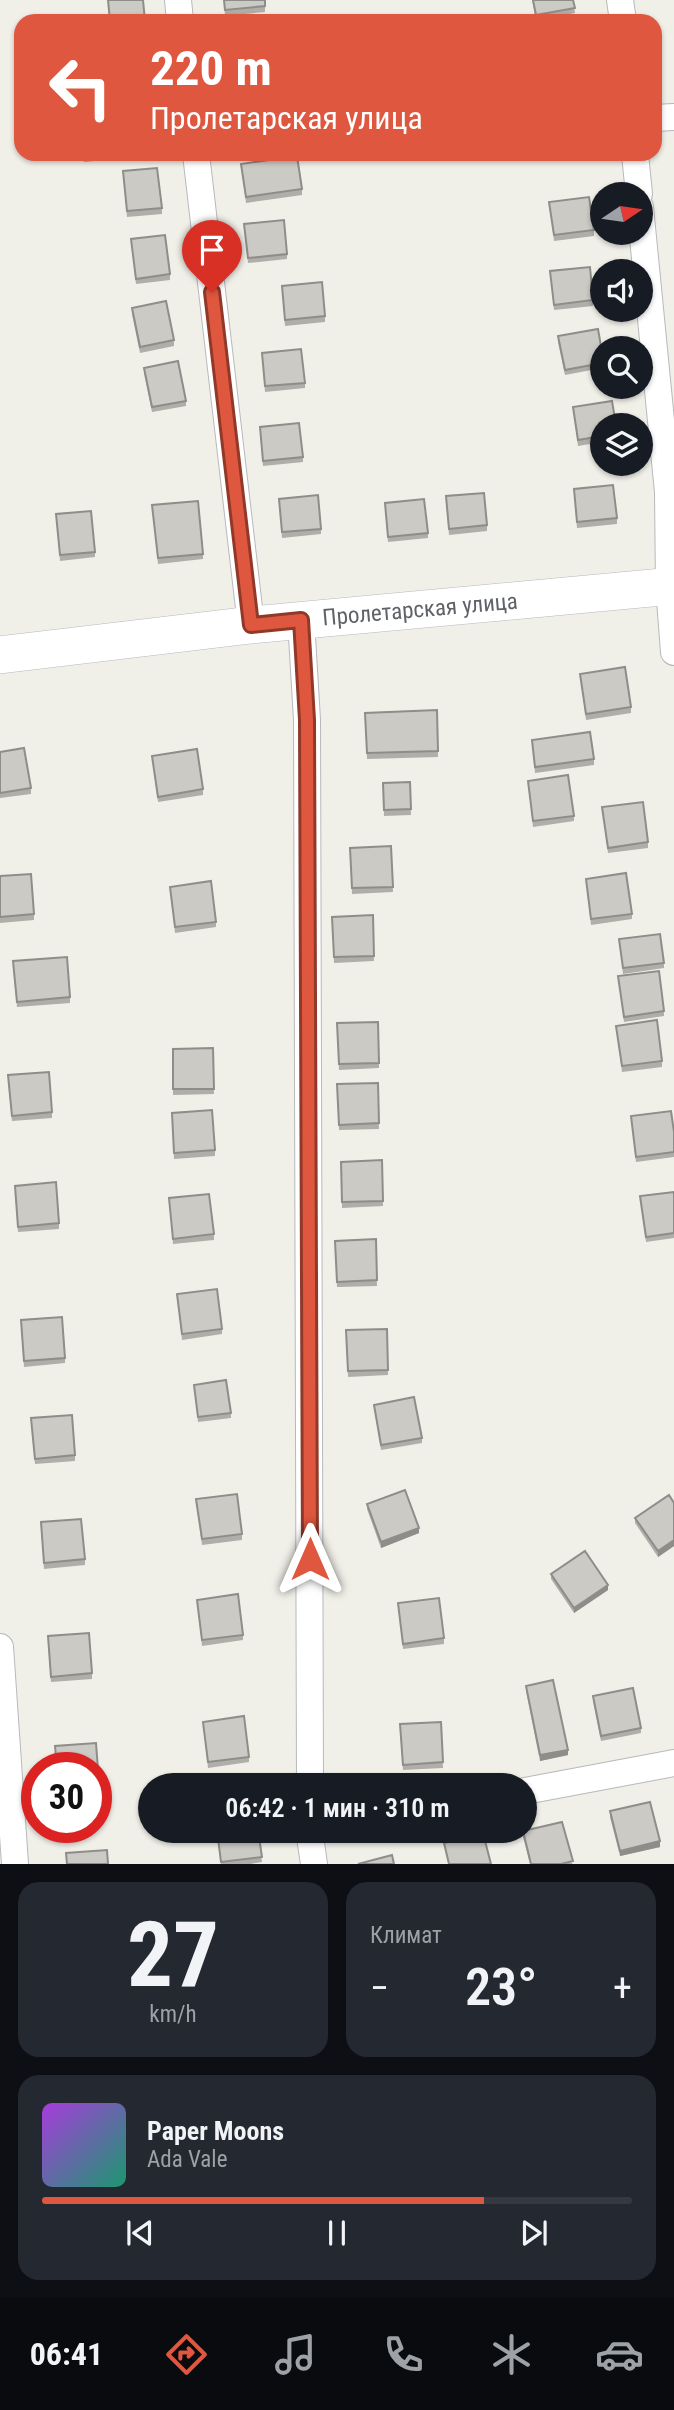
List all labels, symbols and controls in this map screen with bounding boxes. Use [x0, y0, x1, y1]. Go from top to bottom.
text: 220 m [150, 40, 272, 97]
icon: left [35, 42, 126, 133]
text: Пролетарская улица [150, 99, 423, 137]
north arrow [590, 182, 653, 245]
map controls [590, 182, 653, 476]
pin [182, 220, 242, 292]
icon: arrive [193, 231, 231, 269]
button: sound [590, 259, 653, 322]
button: search [590, 336, 653, 399]
button: layers [590, 413, 653, 476]
street label: Пролетарская улица [321, 588, 519, 631]
position arrow [273, 1522, 347, 1596]
speed limit sign: 30 [21, 1752, 112, 1843]
text: 06:42 · 1 мин · 310 m [225, 1793, 450, 1823]
text: 27 [127, 1902, 219, 2008]
text: Климат [370, 1922, 442, 1949]
text: 23° [465, 1957, 537, 2018]
text: − [370, 1966, 389, 2010]
text: + [613, 1966, 632, 2010]
text: km/h [149, 2001, 197, 2028]
text: Paper Moons [147, 2116, 284, 2146]
text: Ada Vale [147, 2146, 227, 2173]
icon: previous [121, 2214, 159, 2252]
icon: pause [318, 2214, 356, 2252]
icon: next [515, 2214, 553, 2252]
icon: directions [162, 2330, 211, 2379]
icon: music [271, 2330, 320, 2379]
icon: phone [379, 2330, 428, 2379]
icon: climate [487, 2330, 536, 2379]
icon: car [595, 2330, 644, 2379]
text: 06:41 [30, 2335, 103, 2373]

